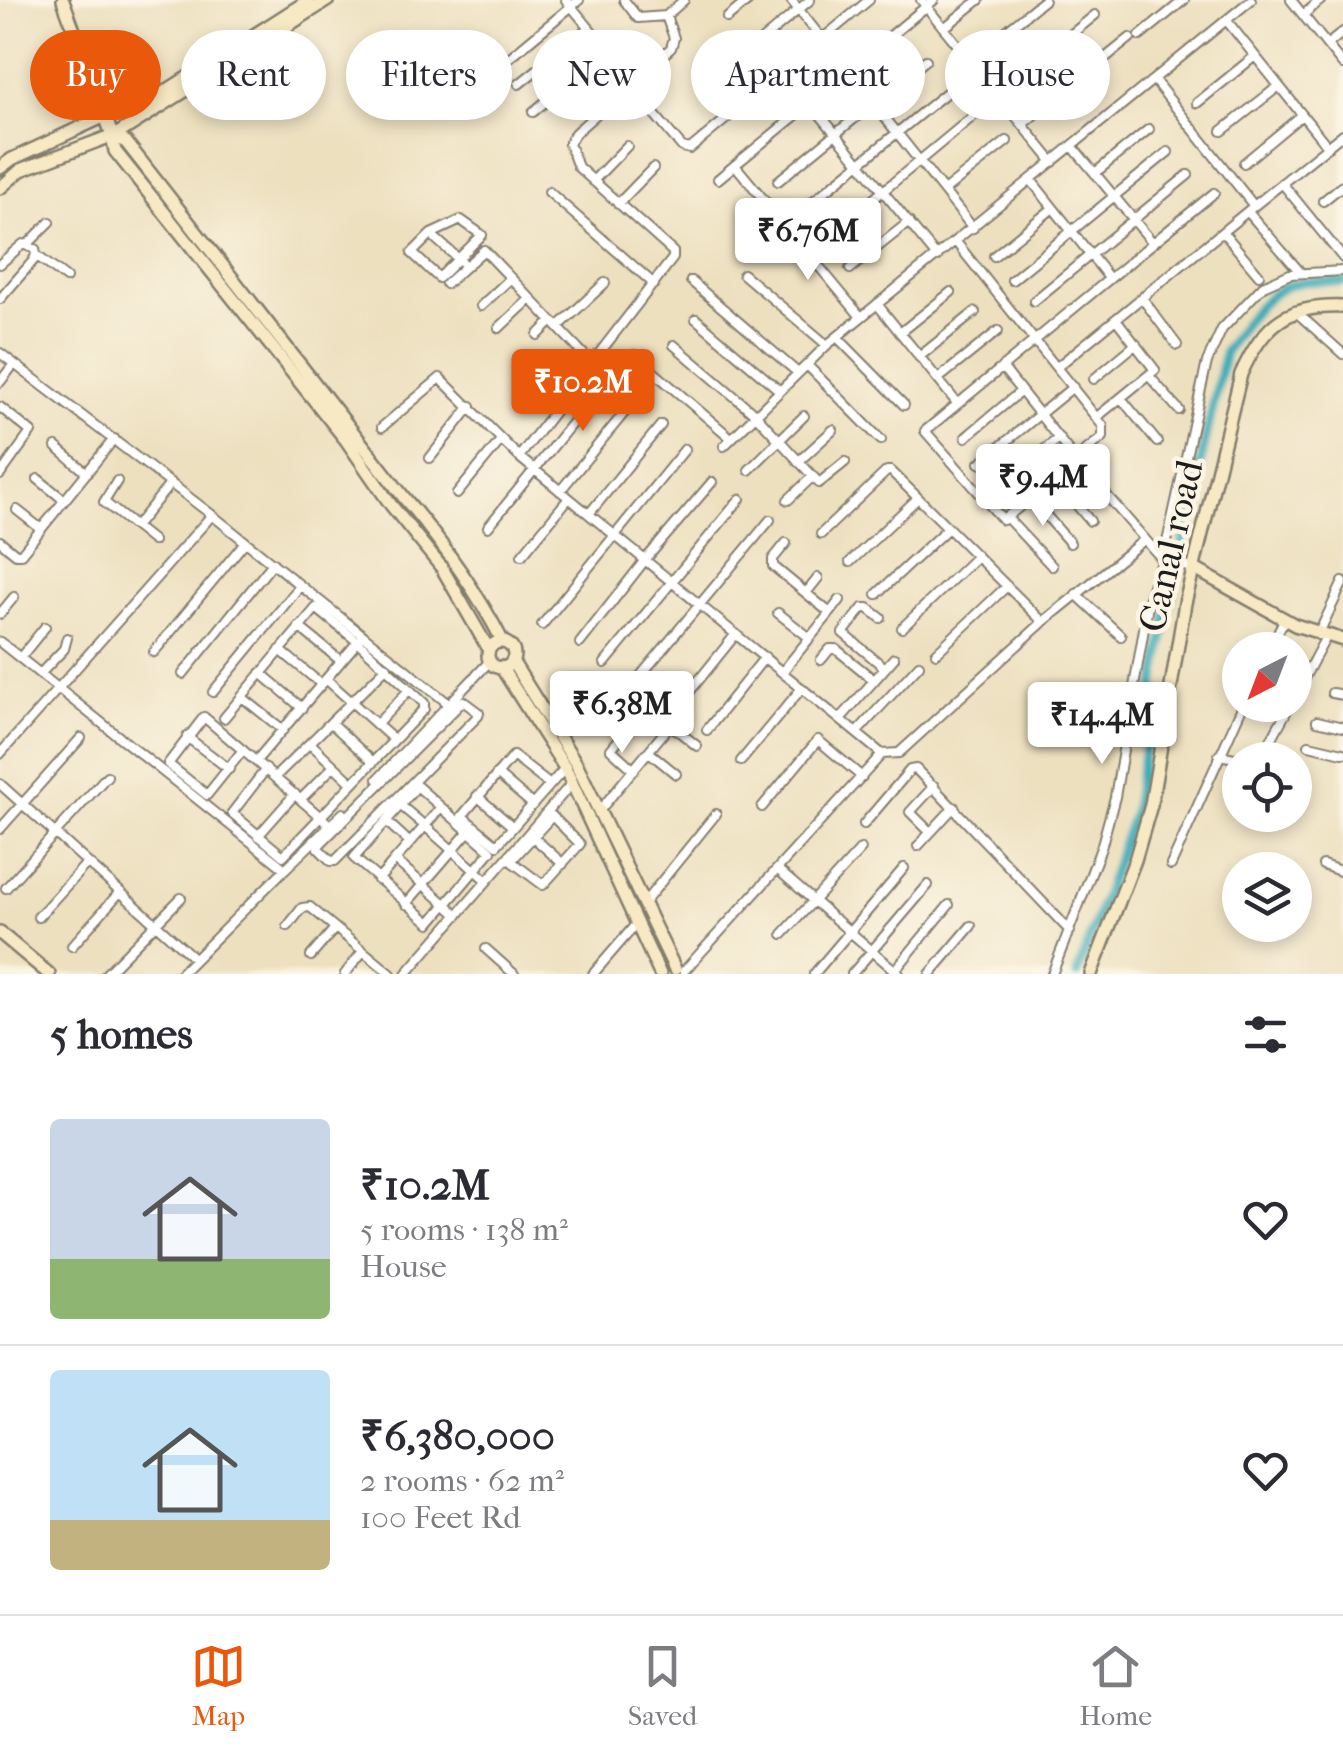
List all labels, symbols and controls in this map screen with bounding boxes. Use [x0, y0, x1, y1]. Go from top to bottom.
chip: Buy [30, 30, 161, 120]
chip: Rent [181, 30, 326, 120]
chip: Filters [346, 30, 512, 120]
chip: New [532, 30, 671, 120]
chip: Apartment [691, 30, 925, 120]
chip: House [945, 30, 1110, 120]
pin: ₹6.76M [727, 198, 889, 283]
text: ₹6.76M [757, 212, 859, 249]
pin: ₹10.2M [502, 349, 664, 434]
text: ₹10.2M [533, 363, 633, 400]
pin: ₹9.4M [973, 444, 1113, 529]
street label: Canal road [1129, 455, 1213, 636]
text: ₹9.4M [998, 458, 1088, 495]
north arrow [1222, 632, 1312, 722]
map controls [1222, 632, 1312, 942]
pin: ₹6.38M [541, 671, 703, 756]
pin: ₹14.4M [1021, 682, 1183, 767]
text: ₹6.38M [572, 685, 672, 722]
text: ₹14.4M [1050, 696, 1154, 733]
button: locate [1222, 742, 1312, 832]
button: layers [1222, 852, 1312, 942]
icon: filters [1238, 1007, 1293, 1062]
text: 5 homes [50, 1010, 193, 1059]
icon: home [130, 1159, 250, 1279]
text: ₹10.2M [360, 1161, 490, 1210]
icon: heart [1238, 1192, 1293, 1247]
text: 5 rooms · 138 m² [360, 1211, 568, 1248]
text: House [360, 1248, 447, 1285]
icon: home [130, 1410, 250, 1530]
text: ₹6,380,000 [360, 1412, 555, 1461]
icon: heart [1238, 1443, 1293, 1498]
text: 2 rooms · 62 m² [360, 1462, 564, 1499]
text: 100 Feet Rd [360, 1499, 521, 1536]
tab: Map [191, 1639, 246, 1732]
tab: Saved [628, 1639, 697, 1732]
tab: Home [1079, 1639, 1152, 1732]

